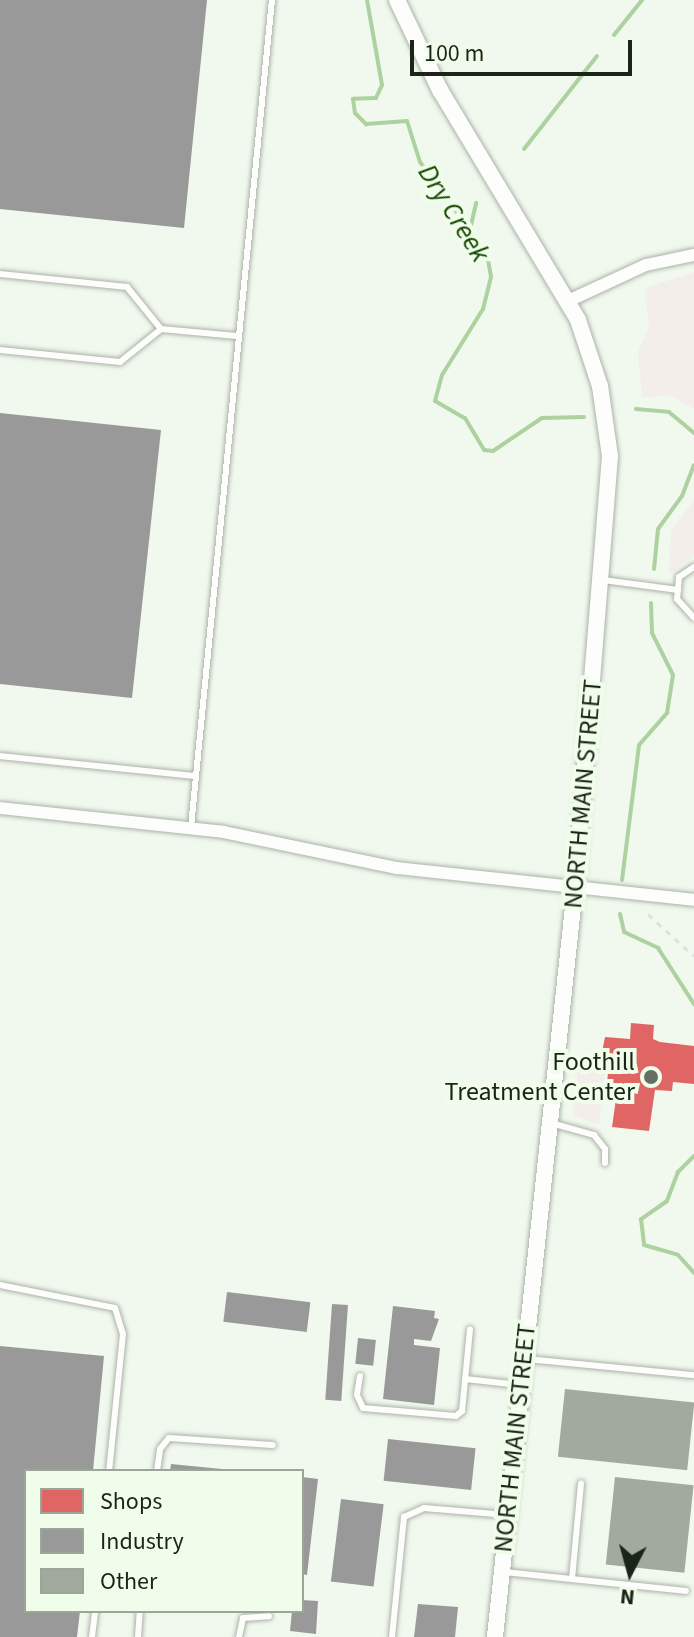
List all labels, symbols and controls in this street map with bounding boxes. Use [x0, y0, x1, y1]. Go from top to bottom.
scale bar [414, 24, 636, 74]
text: 100 m [424, 36, 484, 71]
water label: Dry Creek [411, 158, 497, 268]
street label: NORTH MAIN STREET [557, 678, 609, 910]
place label: Foothill Treatment Center [444, 1046, 635, 1108]
marker: Foothill Treatment Center [642, 1068, 660, 1086]
street label: NORTH MAIN STREET [487, 1322, 543, 1554]
legend [24, 1469, 304, 1613]
text: Shops [100, 1484, 162, 1519]
text: Industry [100, 1524, 184, 1559]
north arrow [590, 1533, 670, 1613]
text: Other [100, 1564, 157, 1599]
text: N [619, 1580, 636, 1614]

